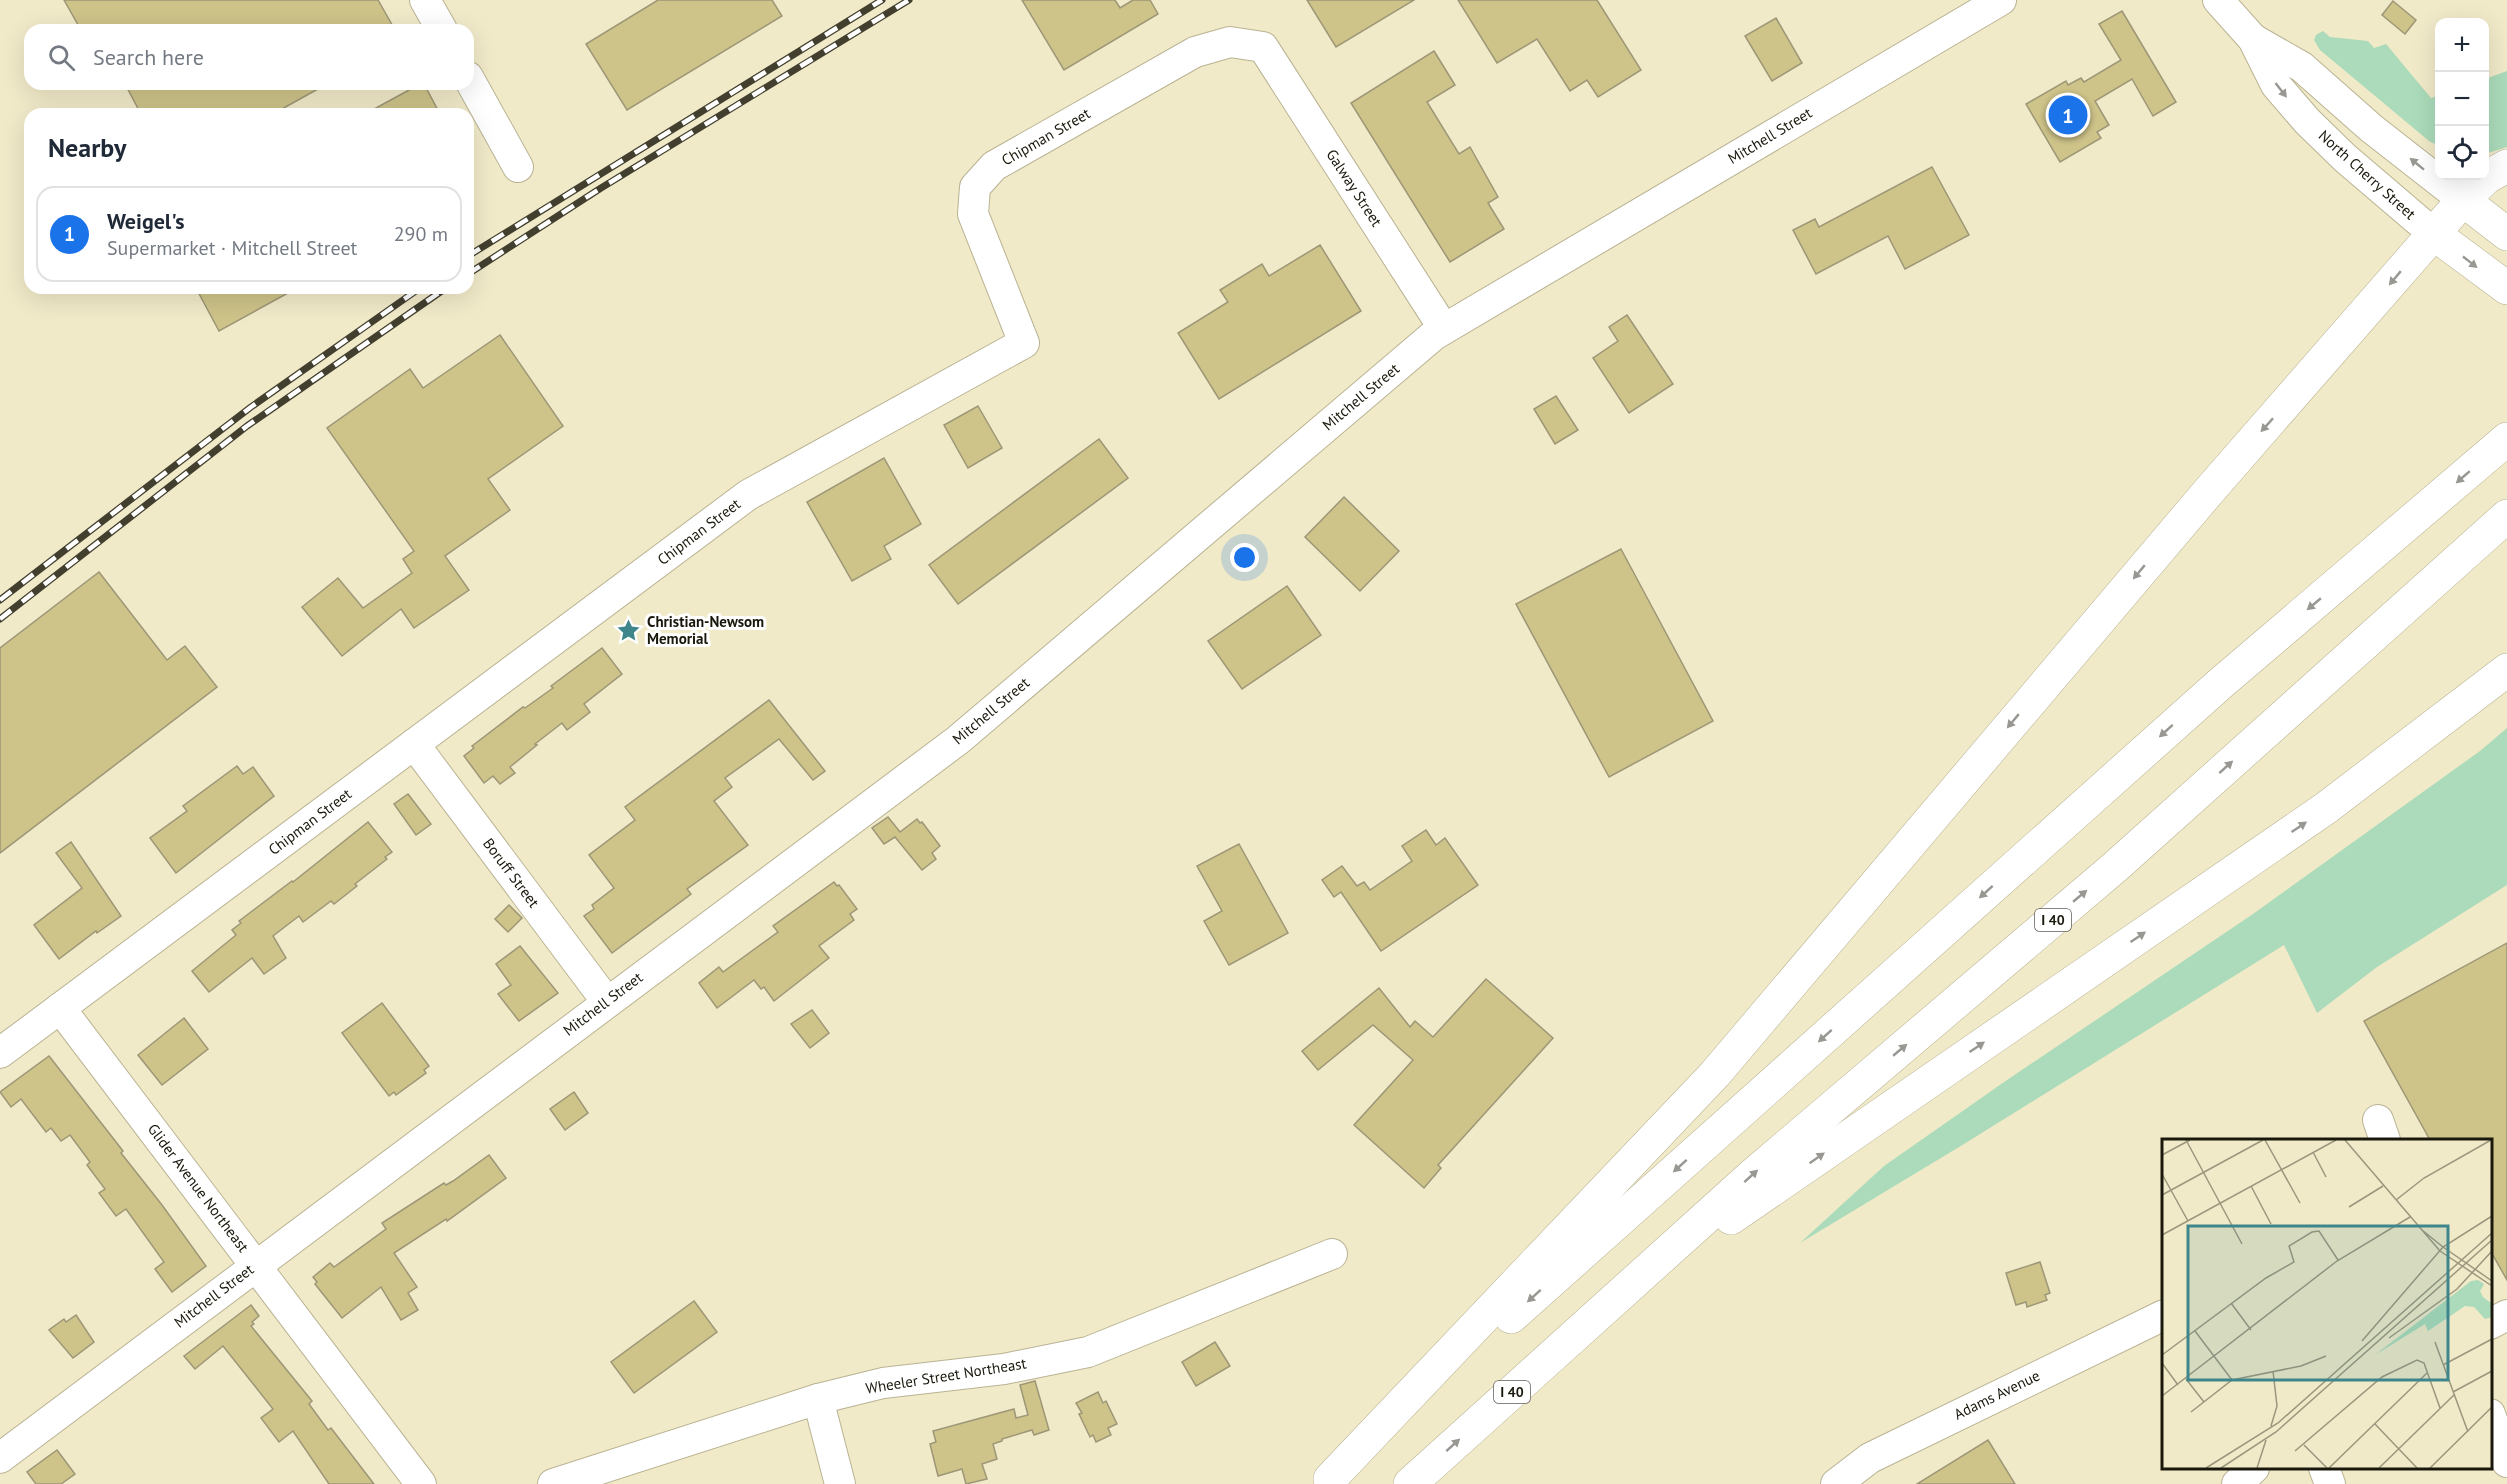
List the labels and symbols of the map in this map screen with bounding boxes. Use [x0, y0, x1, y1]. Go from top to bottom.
one-way arrow [2275, 82, 2287, 97]
pin: 1 [2048, 92, 2088, 138]
street label: Mitchell Street [1724, 103, 1815, 168]
street label: Chipman Street [998, 104, 1093, 170]
street label: North Cherry Street [2315, 126, 2420, 223]
street label: Galway Street [1322, 146, 1386, 230]
one-way arrow [2409, 159, 2424, 171]
one-way arrow [2462, 256, 2477, 268]
one-way arrow [2389, 270, 2402, 286]
street label: Mitchell Street [1318, 359, 1403, 434]
one-way arrow [2261, 417, 2274, 432]
one-way arrow [2455, 471, 2471, 484]
street label: Chipman Street [653, 494, 744, 569]
your location [1230, 543, 1259, 572]
one-way arrow [2133, 564, 2146, 580]
one-way arrow [2306, 597, 2322, 610]
place label: Christian-Newsom Memorial [647, 612, 764, 648]
place icon: Christian-Newsom Memorial [616, 618, 642, 644]
street label: Mitchell Street [948, 673, 1033, 748]
one-way arrow [2007, 713, 2020, 729]
one-way arrow [2159, 724, 2174, 738]
one-way arrow [2219, 760, 2234, 774]
street label: Chipman Street [264, 784, 355, 859]
one-way arrow [2291, 821, 2307, 832]
street label: Boruff Street [479, 834, 544, 911]
one-way arrow [1979, 885, 1994, 898]
one-way arrow [2072, 890, 2087, 903]
road number: I 40 [2035, 909, 2071, 931]
one-way arrow [2130, 931, 2146, 943]
street label: Mitchell Street [559, 968, 646, 1040]
one-way arrow [1818, 1029, 1833, 1042]
one-way arrow [1969, 1041, 1985, 1053]
one-way arrow [1892, 1043, 1908, 1056]
street label: Glider Avenue Northeast [144, 1120, 253, 1256]
inset map [2162, 1139, 2492, 1469]
one-way arrow [1808, 1152, 1824, 1164]
one-way arrow [1672, 1159, 1687, 1173]
one-way arrow [1743, 1170, 1758, 1183]
street label: Mitchell Street [170, 1260, 257, 1332]
one-way arrow [1527, 1289, 1542, 1302]
street label: Wheeler Street Northeast [864, 1353, 1028, 1398]
street label: Adams Avenue [1951, 1366, 2043, 1424]
road number: I 40 [1494, 1381, 1530, 1403]
one-way arrow [1446, 1438, 1461, 1452]

